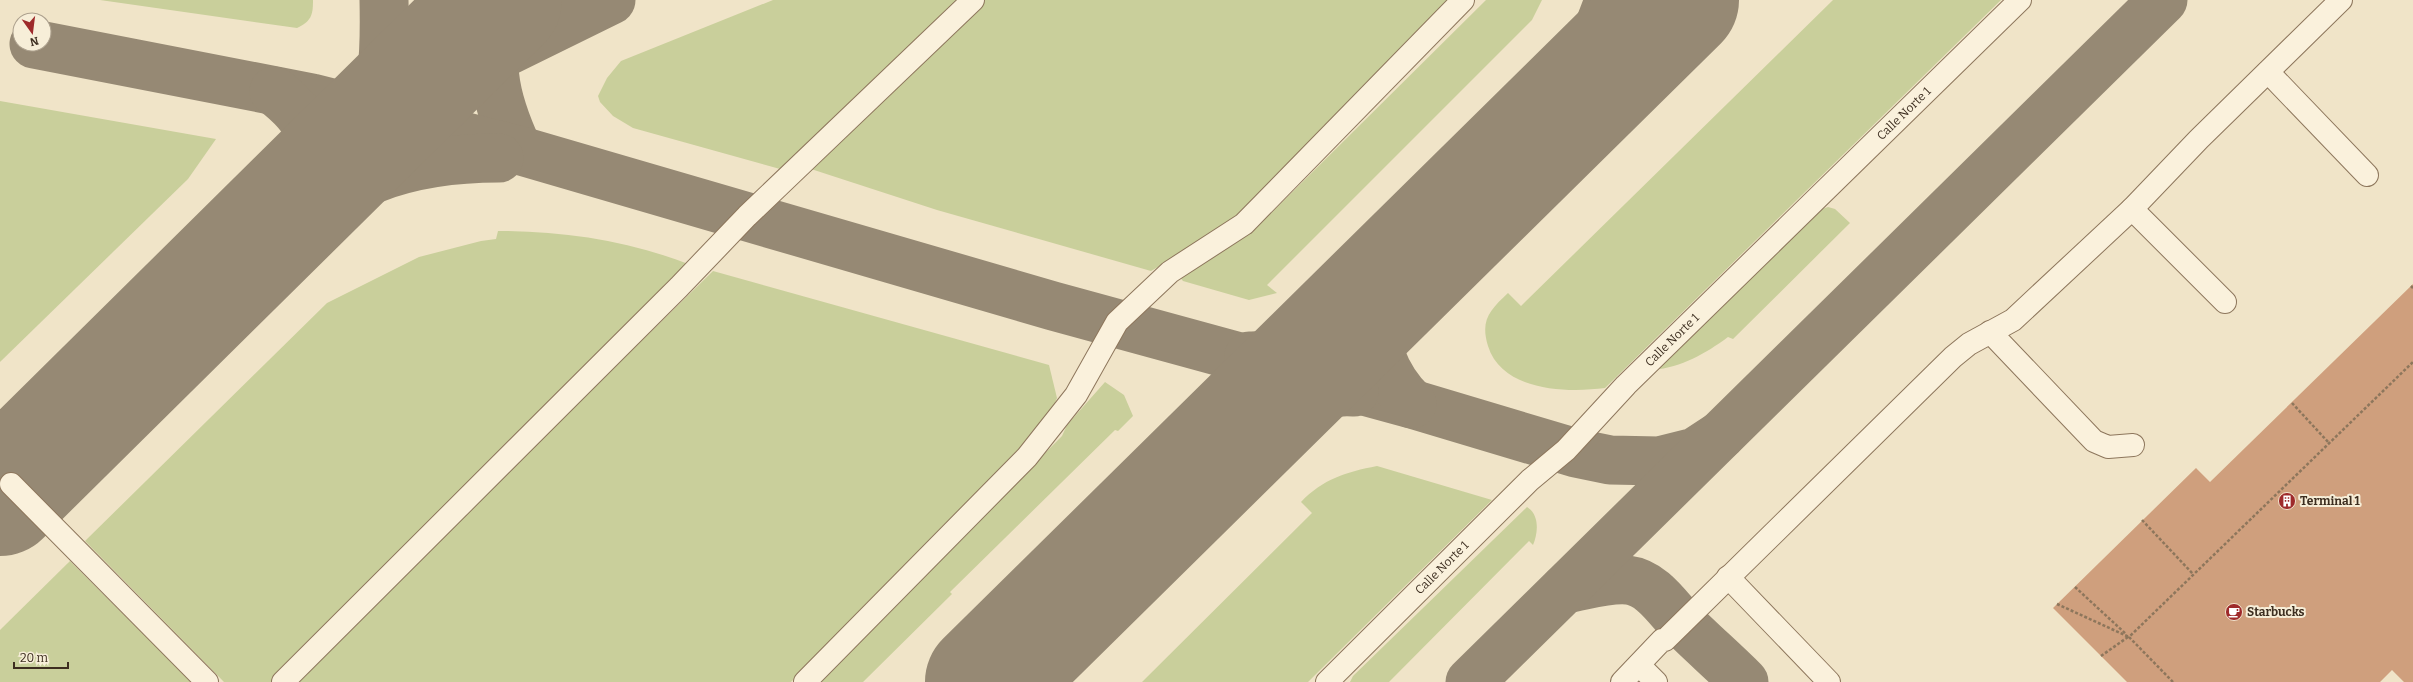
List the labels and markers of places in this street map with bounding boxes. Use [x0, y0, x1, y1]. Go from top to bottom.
building icon: Terminal 1 [2277, 491, 2297, 511]
place label: Terminal 1 [2300, 494, 2361, 508]
cafe icon: Starbucks [2224, 602, 2244, 622]
place label: Starbucks [2247, 605, 2305, 619]

